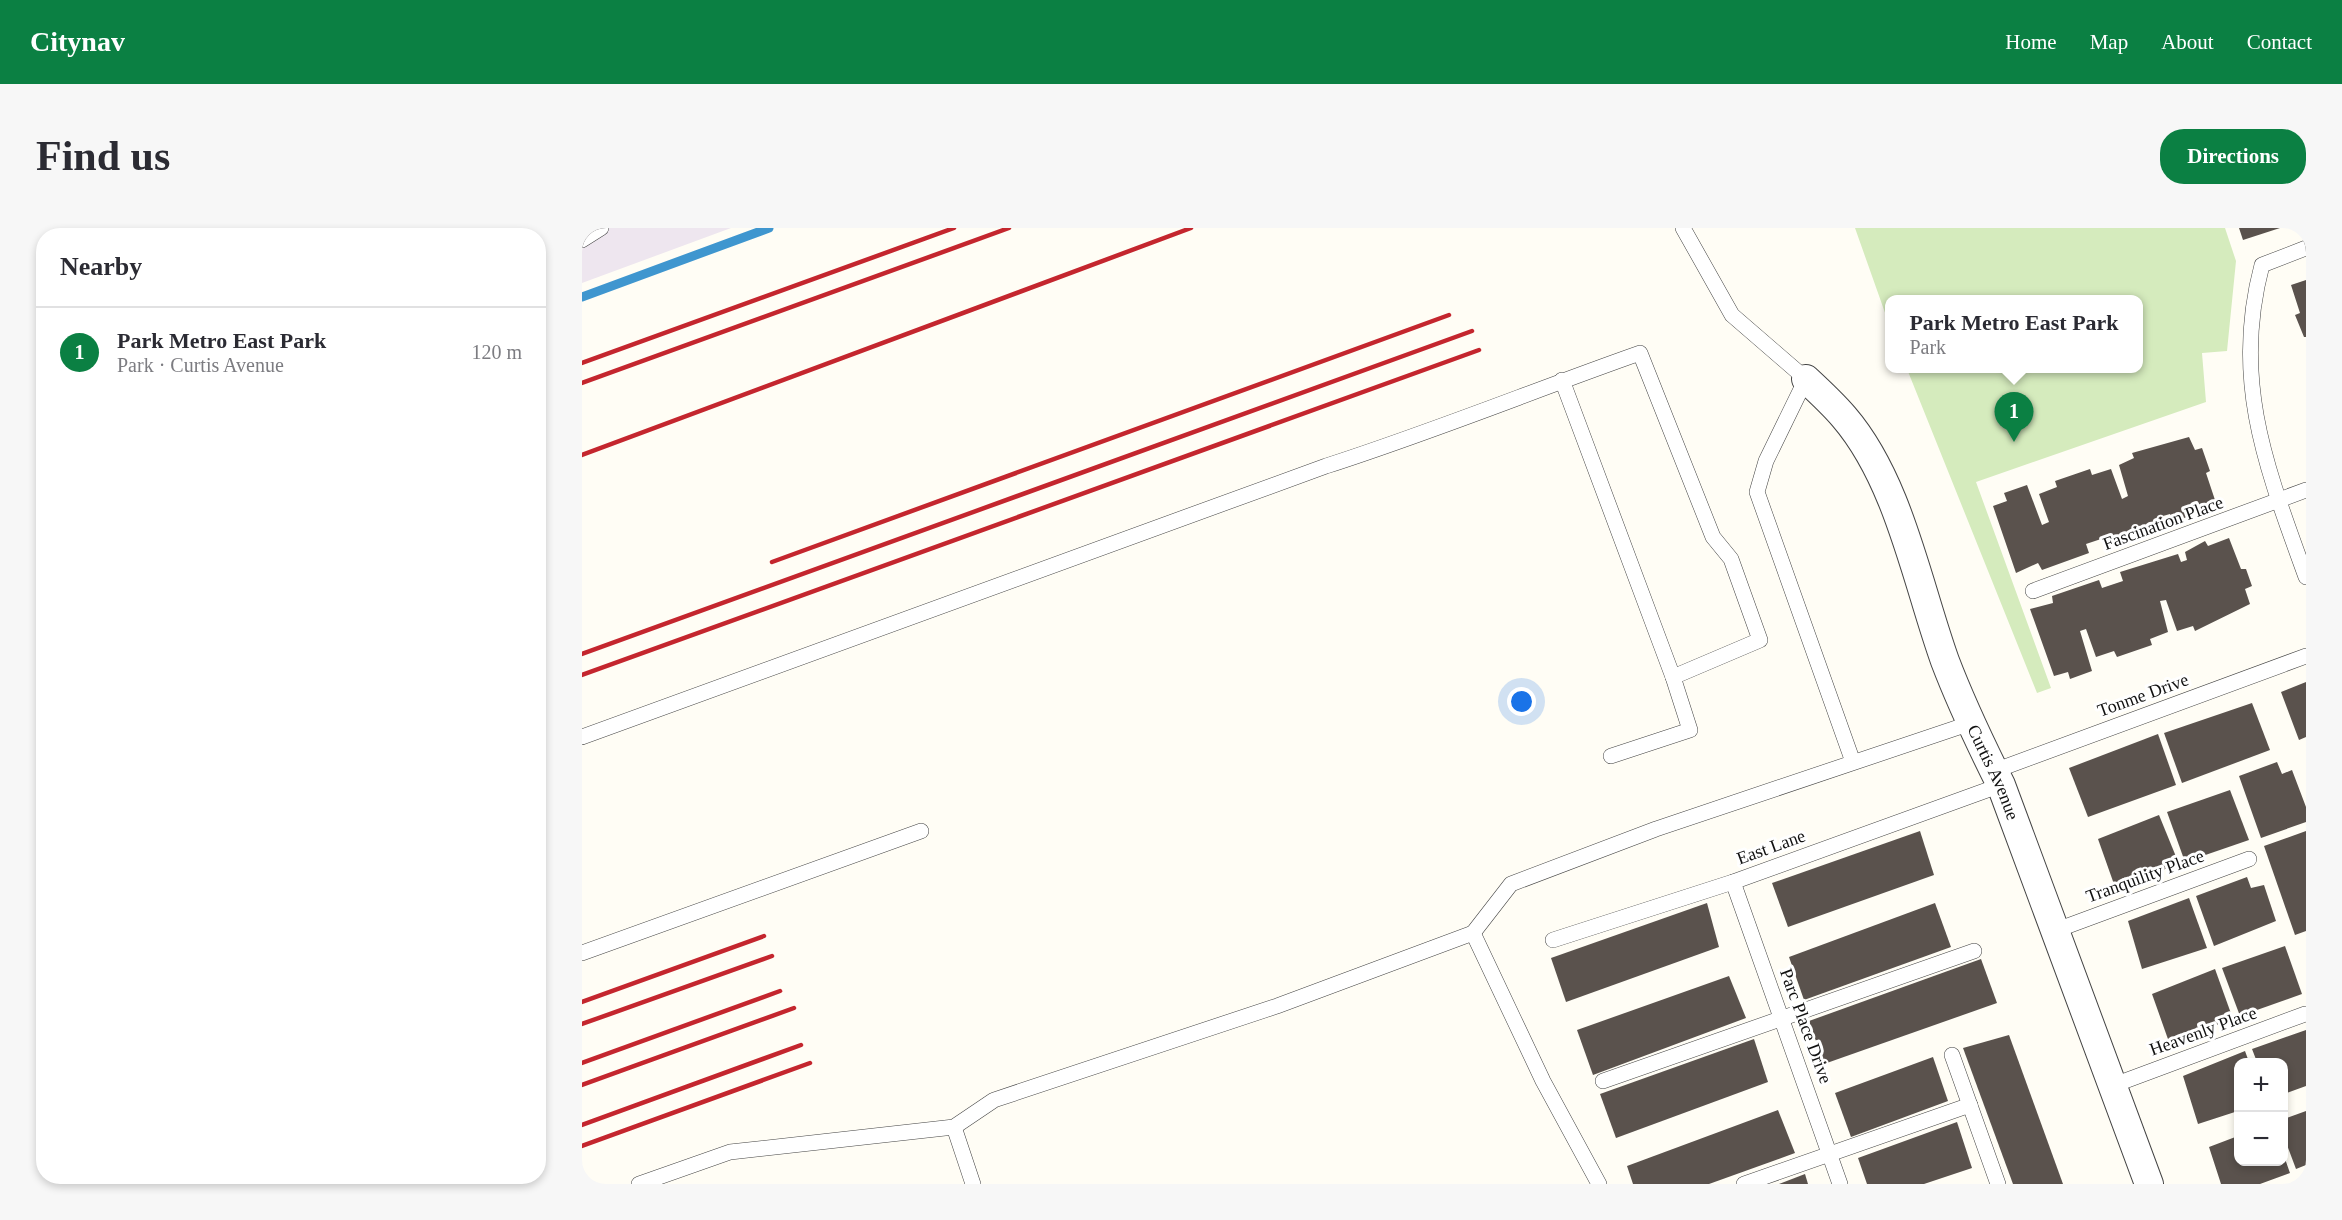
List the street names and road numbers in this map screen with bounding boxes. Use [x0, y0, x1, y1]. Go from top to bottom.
street label: Fascination Place [2100, 492, 2226, 554]
street label: Tonme Drive [2095, 669, 2191, 721]
street label: Curtis Avenue [1963, 722, 2023, 823]
street label: East Lane [1734, 825, 1808, 869]
street label: Tranquility Place [2083, 845, 2207, 907]
street label: Parc Place Drive [1776, 966, 1836, 1086]
street label: Heavenly Place [2147, 1002, 2259, 1060]

